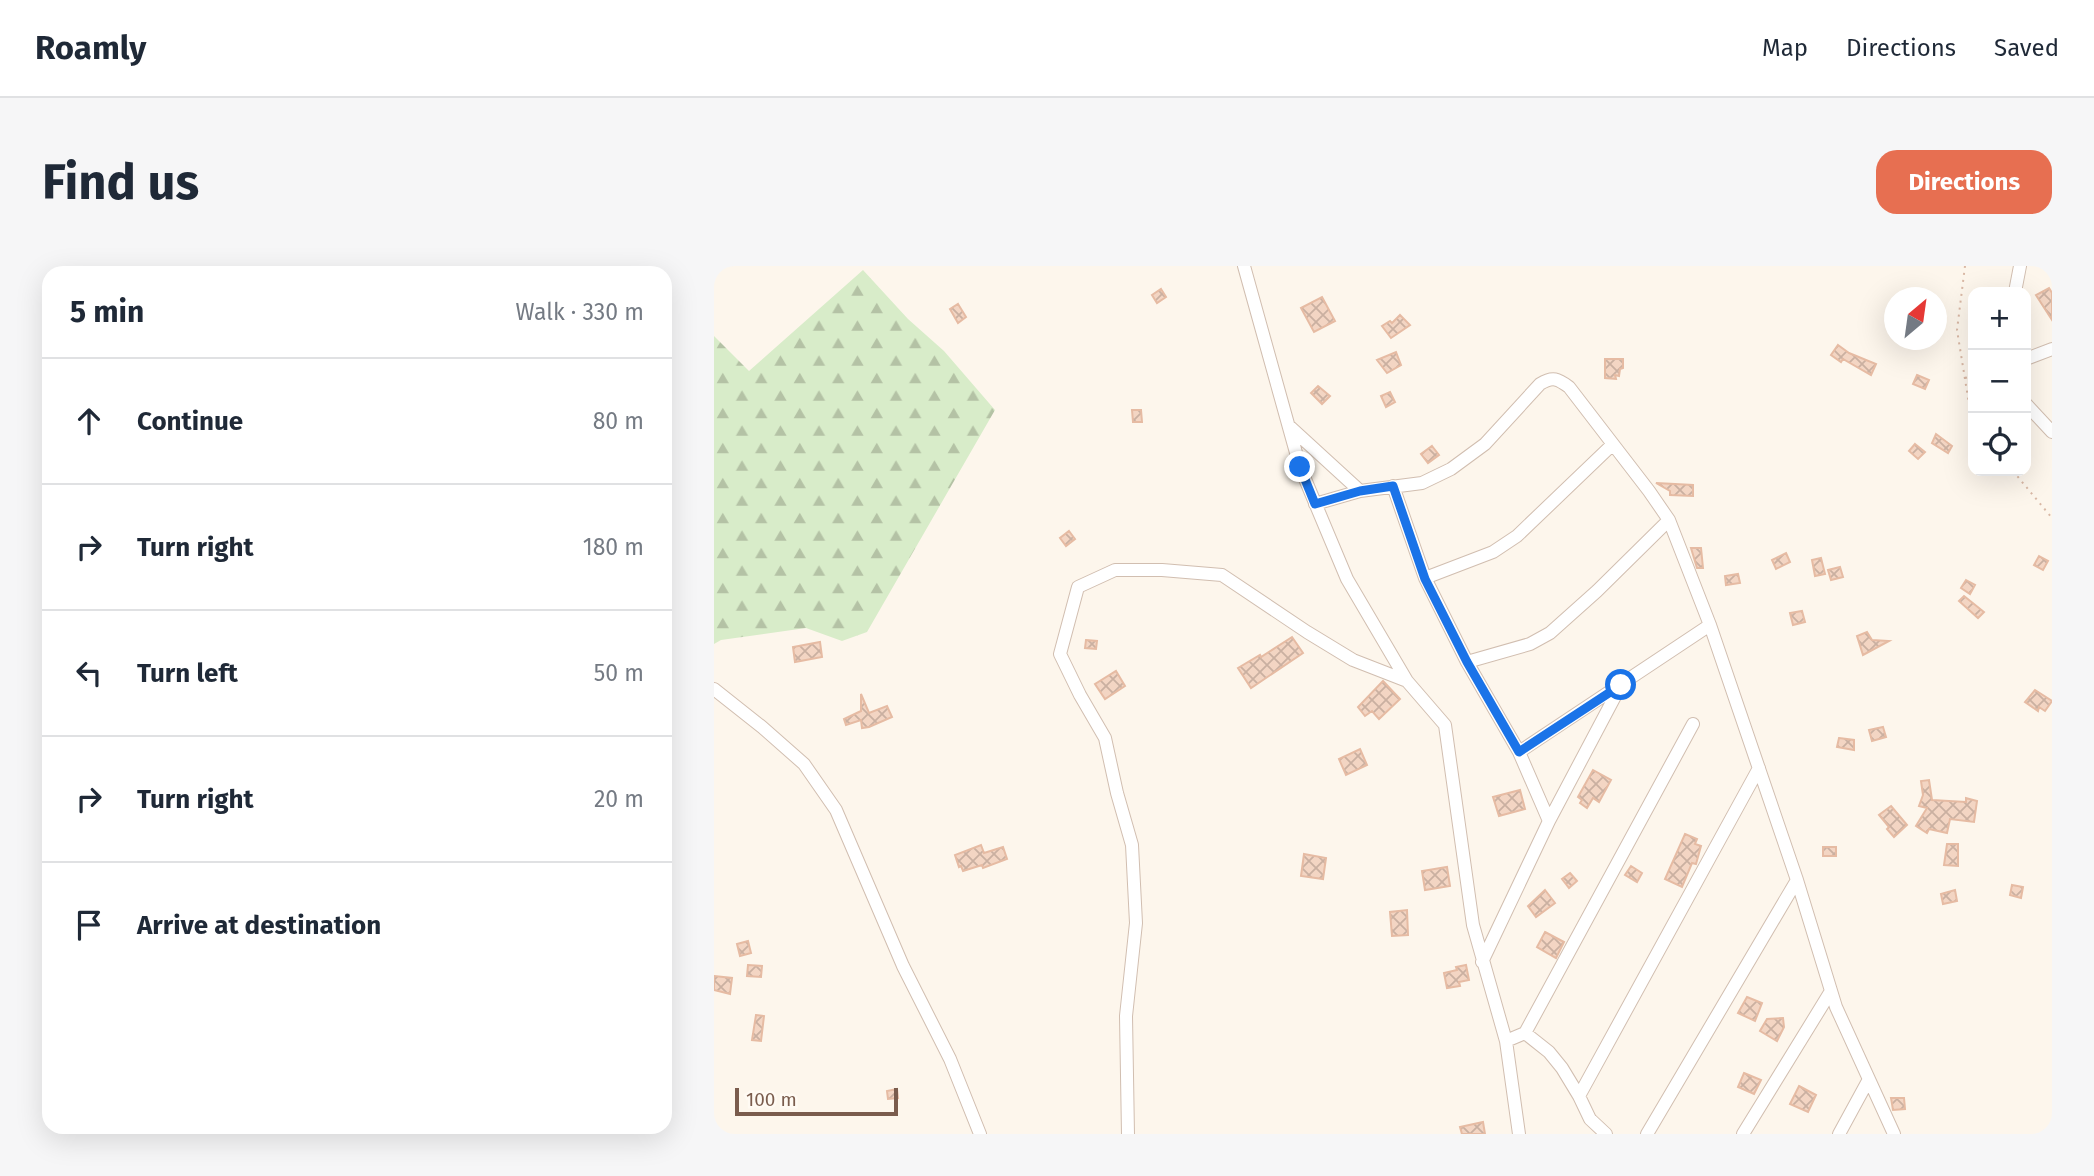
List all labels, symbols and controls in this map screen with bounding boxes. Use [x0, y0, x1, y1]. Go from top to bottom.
text: Roamly [35, 28, 146, 68]
text: Map [1762, 34, 1808, 62]
text: Directions [1846, 34, 1956, 62]
text: Saved [1994, 34, 2059, 62]
button: Directions [1876, 150, 2052, 214]
text: Find us [42, 153, 199, 212]
north arrow [1884, 287, 1947, 350]
map controls [1968, 287, 2031, 476]
button: + [1968, 287, 2031, 350]
text: 5 min [70, 294, 144, 330]
text: Walk · 330 m [516, 298, 644, 326]
button: − [1968, 350, 2031, 413]
icon: ahead [70, 402, 108, 440]
text: Continue [137, 406, 243, 437]
text: 80 m [593, 407, 644, 435]
button: locate [1968, 413, 2031, 476]
route end [1284, 451, 1315, 482]
icon: right [70, 528, 108, 566]
text: Turn right [137, 532, 254, 563]
text: 180 m [583, 533, 644, 561]
icon: left [70, 654, 108, 692]
text: Turn left [137, 658, 238, 689]
text: 50 m [594, 659, 644, 687]
route start [1605, 669, 1636, 700]
icon: right [70, 780, 108, 818]
text: Turn right [137, 784, 254, 815]
text: 20 m [594, 785, 644, 813]
icon: arrive [70, 906, 108, 944]
text: Arrive at destination [137, 910, 381, 941]
scale bar [735, 1085, 898, 1117]
text: 100 m [746, 1088, 797, 1111]

